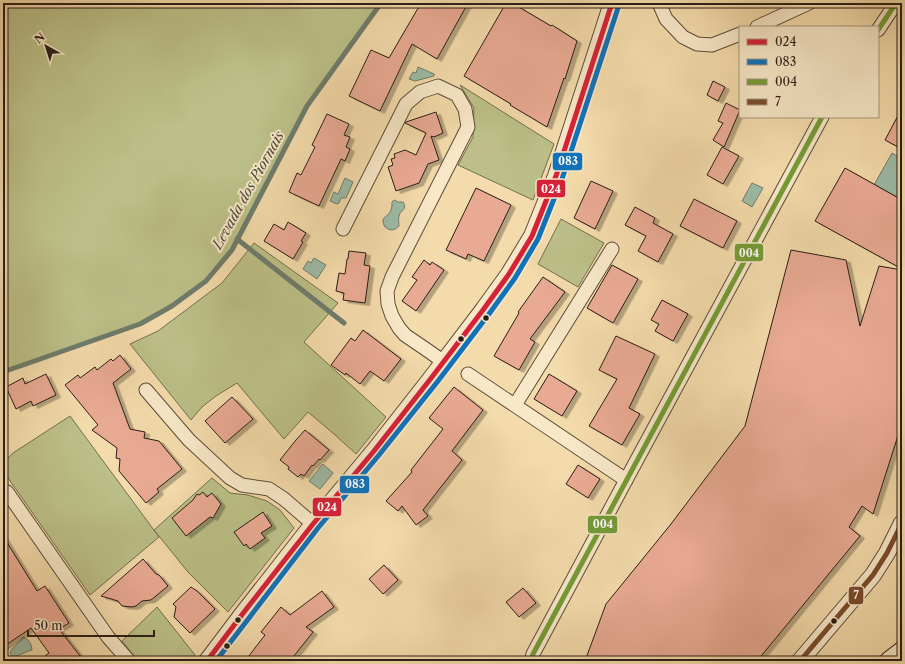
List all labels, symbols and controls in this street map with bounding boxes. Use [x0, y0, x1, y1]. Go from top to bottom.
north arrow [26, 26, 66, 66]
legend [739, 26, 879, 118]
text: N [32, 30, 48, 47]
text: 024 [775, 34, 797, 49]
text: 083 [775, 54, 796, 69]
text: 004 [775, 74, 797, 89]
text: 7 [775, 94, 781, 109]
water label: Levada dos Piornais [208, 127, 288, 253]
line badge: 083 [552, 152, 583, 171]
text: 083 [558, 154, 578, 168]
line badge: 024 [536, 179, 566, 198]
text: 024 [541, 182, 561, 196]
line badge: 004 [734, 243, 764, 262]
text: 004 [739, 246, 760, 260]
unlabelled marker [481, 313, 491, 323]
unlabelled marker [456, 334, 466, 344]
line badge: 083 [339, 475, 370, 494]
text: 083 [345, 477, 365, 491]
line badge: 024 [312, 497, 342, 517]
text: 024 [317, 500, 337, 514]
line badge: 004 [587, 515, 618, 534]
text: 004 [593, 517, 614, 531]
line badge: 7 [848, 586, 864, 605]
text: 7 [853, 588, 859, 602]
scale bar [28, 612, 154, 638]
unlabelled marker [233, 615, 243, 625]
unlabelled marker [829, 616, 839, 626]
text: 50 m [34, 618, 63, 633]
unlabelled marker [222, 641, 232, 651]

